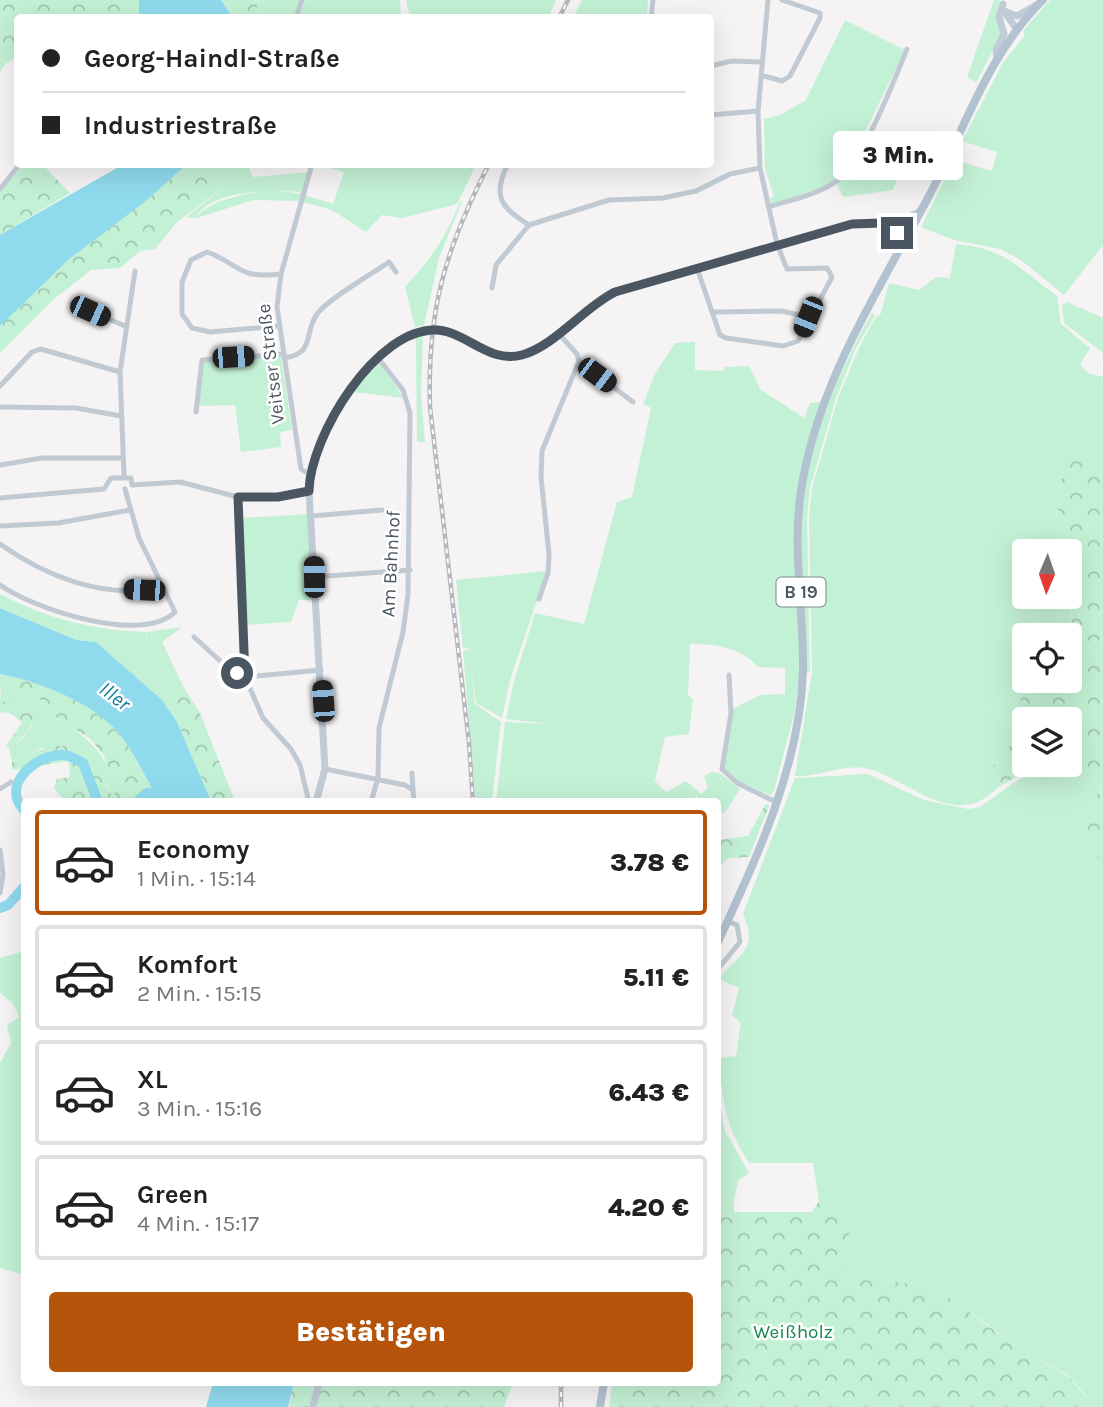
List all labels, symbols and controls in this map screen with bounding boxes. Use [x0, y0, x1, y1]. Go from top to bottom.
text: Georg-Haindl-Straße [84, 43, 340, 74]
text: Industriestraße [84, 110, 277, 141]
callout: 3 Min. [832, 132, 962, 180]
text: 3 Min. [863, 142, 933, 169]
route end [881, 217, 913, 249]
car [67, 293, 114, 329]
car [791, 294, 826, 340]
street label: Veitser Straße [253, 303, 289, 425]
car [212, 345, 255, 369]
car [574, 354, 621, 396]
street label: Am Bahnhof [377, 510, 405, 618]
north arrow [1012, 539, 1082, 609]
map controls [1012, 539, 1082, 777]
car [304, 556, 325, 598]
road number: B 19 [776, 578, 826, 606]
car [123, 579, 166, 601]
button: locate [1012, 623, 1082, 693]
route start [221, 657, 253, 689]
water label: Iller [95, 676, 136, 716]
car [312, 679, 335, 723]
button: layers [1012, 707, 1082, 777]
icon: car [53, 831, 116, 894]
text: Economy [137, 834, 249, 865]
text: 3.78 € [610, 847, 689, 878]
text: 1 Min. · 15:14 [137, 865, 256, 892]
icon: car [53, 946, 116, 1009]
text: Komfort [137, 949, 238, 980]
text: 5.11 € [623, 962, 689, 993]
text: 2 Min. · 15:15 [137, 980, 262, 1007]
icon: car [53, 1061, 116, 1124]
text: XL [137, 1064, 168, 1095]
text: 6.43 € [608, 1077, 689, 1108]
text: 3 Min. · 15:16 [137, 1095, 262, 1122]
icon: car [53, 1176, 116, 1239]
text: Green [137, 1179, 209, 1210]
text: 4.20 € [608, 1192, 689, 1223]
text: 4 Min. · 15:17 [137, 1210, 259, 1237]
button: Bestätigen [49, 1292, 693, 1372]
park label: Weißholz [753, 1321, 833, 1343]

